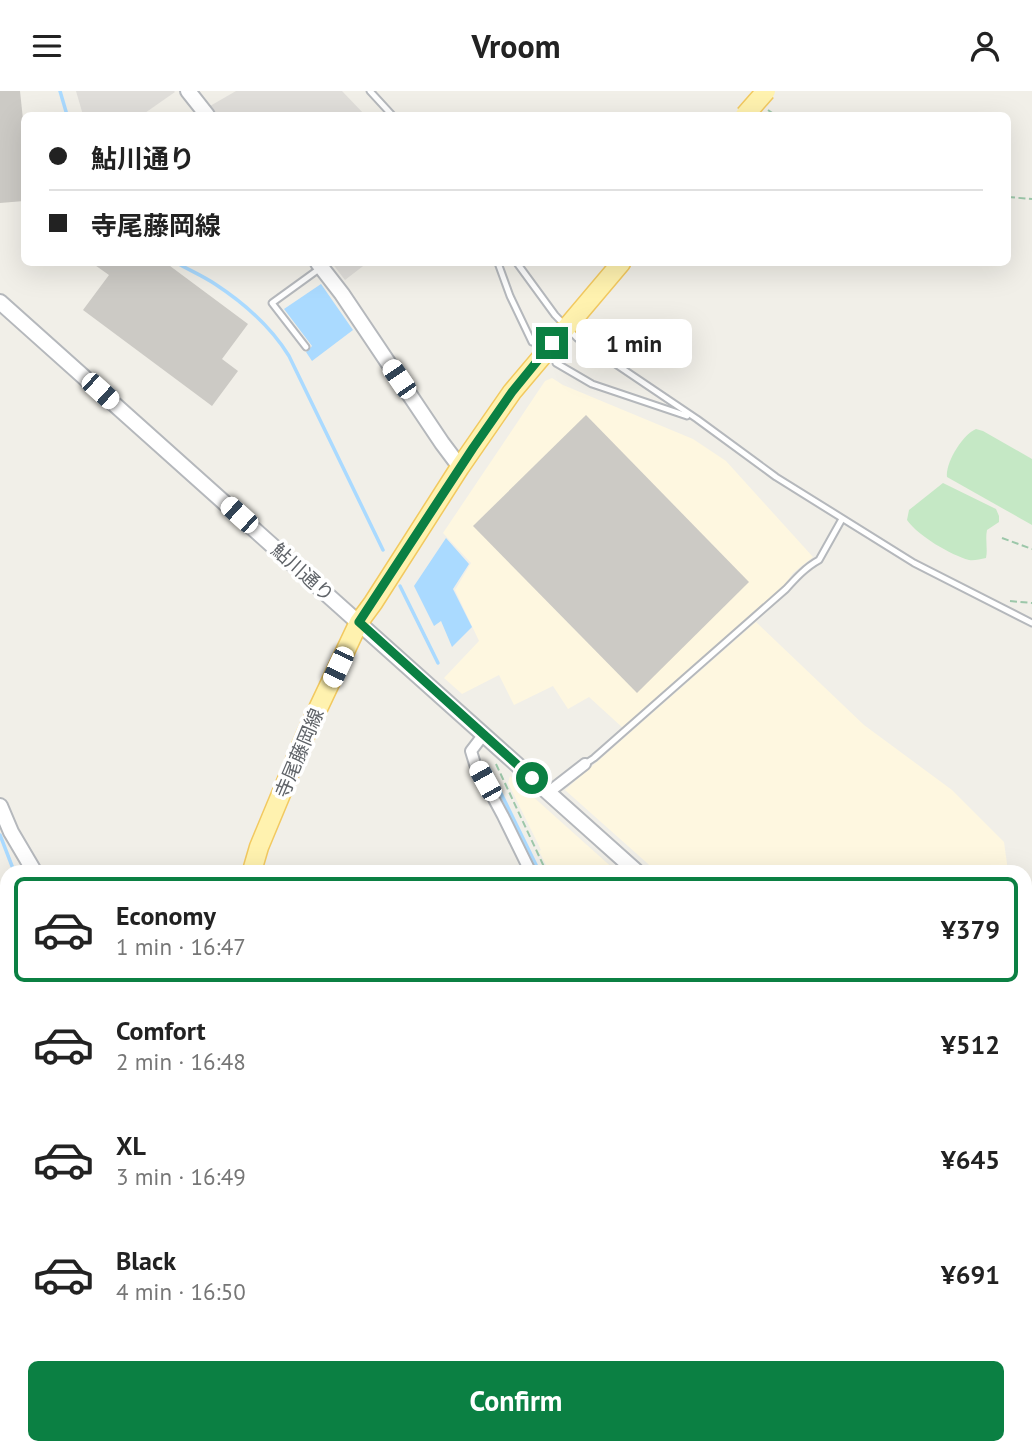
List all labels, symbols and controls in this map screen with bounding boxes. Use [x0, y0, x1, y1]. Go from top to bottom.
text: Vroom [472, 25, 560, 67]
icon: menu [28, 27, 66, 65]
icon: person [966, 27, 1004, 65]
text: 鮎川通り [91, 142, 195, 175]
text: 寺尾藤岡線 [91, 209, 221, 242]
callout: 1 min [576, 319, 692, 367]
route end [536, 327, 568, 359]
text: 1 min [606, 329, 662, 358]
car [379, 356, 420, 402]
car [78, 369, 123, 413]
car [217, 493, 262, 537]
street label: 鮎川通り [267, 538, 339, 606]
car [320, 644, 357, 690]
street label: 寺尾藤岡線 [269, 705, 329, 801]
car [466, 758, 505, 804]
route start [516, 762, 548, 794]
icon: car [32, 898, 95, 961]
text: Economy [116, 899, 216, 932]
text: ¥379 [941, 913, 1000, 946]
text: 1 min · 16:47 [116, 932, 246, 961]
icon: car [32, 1013, 95, 1076]
text: Comfort [116, 1014, 206, 1047]
text: ¥512 [941, 1028, 1000, 1061]
text: 2 min · 16:48 [116, 1047, 246, 1076]
icon: car [32, 1128, 95, 1191]
text: XL [116, 1129, 146, 1162]
text: ¥645 [941, 1143, 1000, 1176]
text: 3 min · 16:49 [116, 1162, 246, 1191]
icon: car [32, 1243, 95, 1306]
text: Black [116, 1244, 176, 1277]
text: ¥691 [941, 1258, 1000, 1291]
text: 4 min · 16:50 [116, 1277, 246, 1306]
button: Confirm [28, 1361, 1004, 1441]

